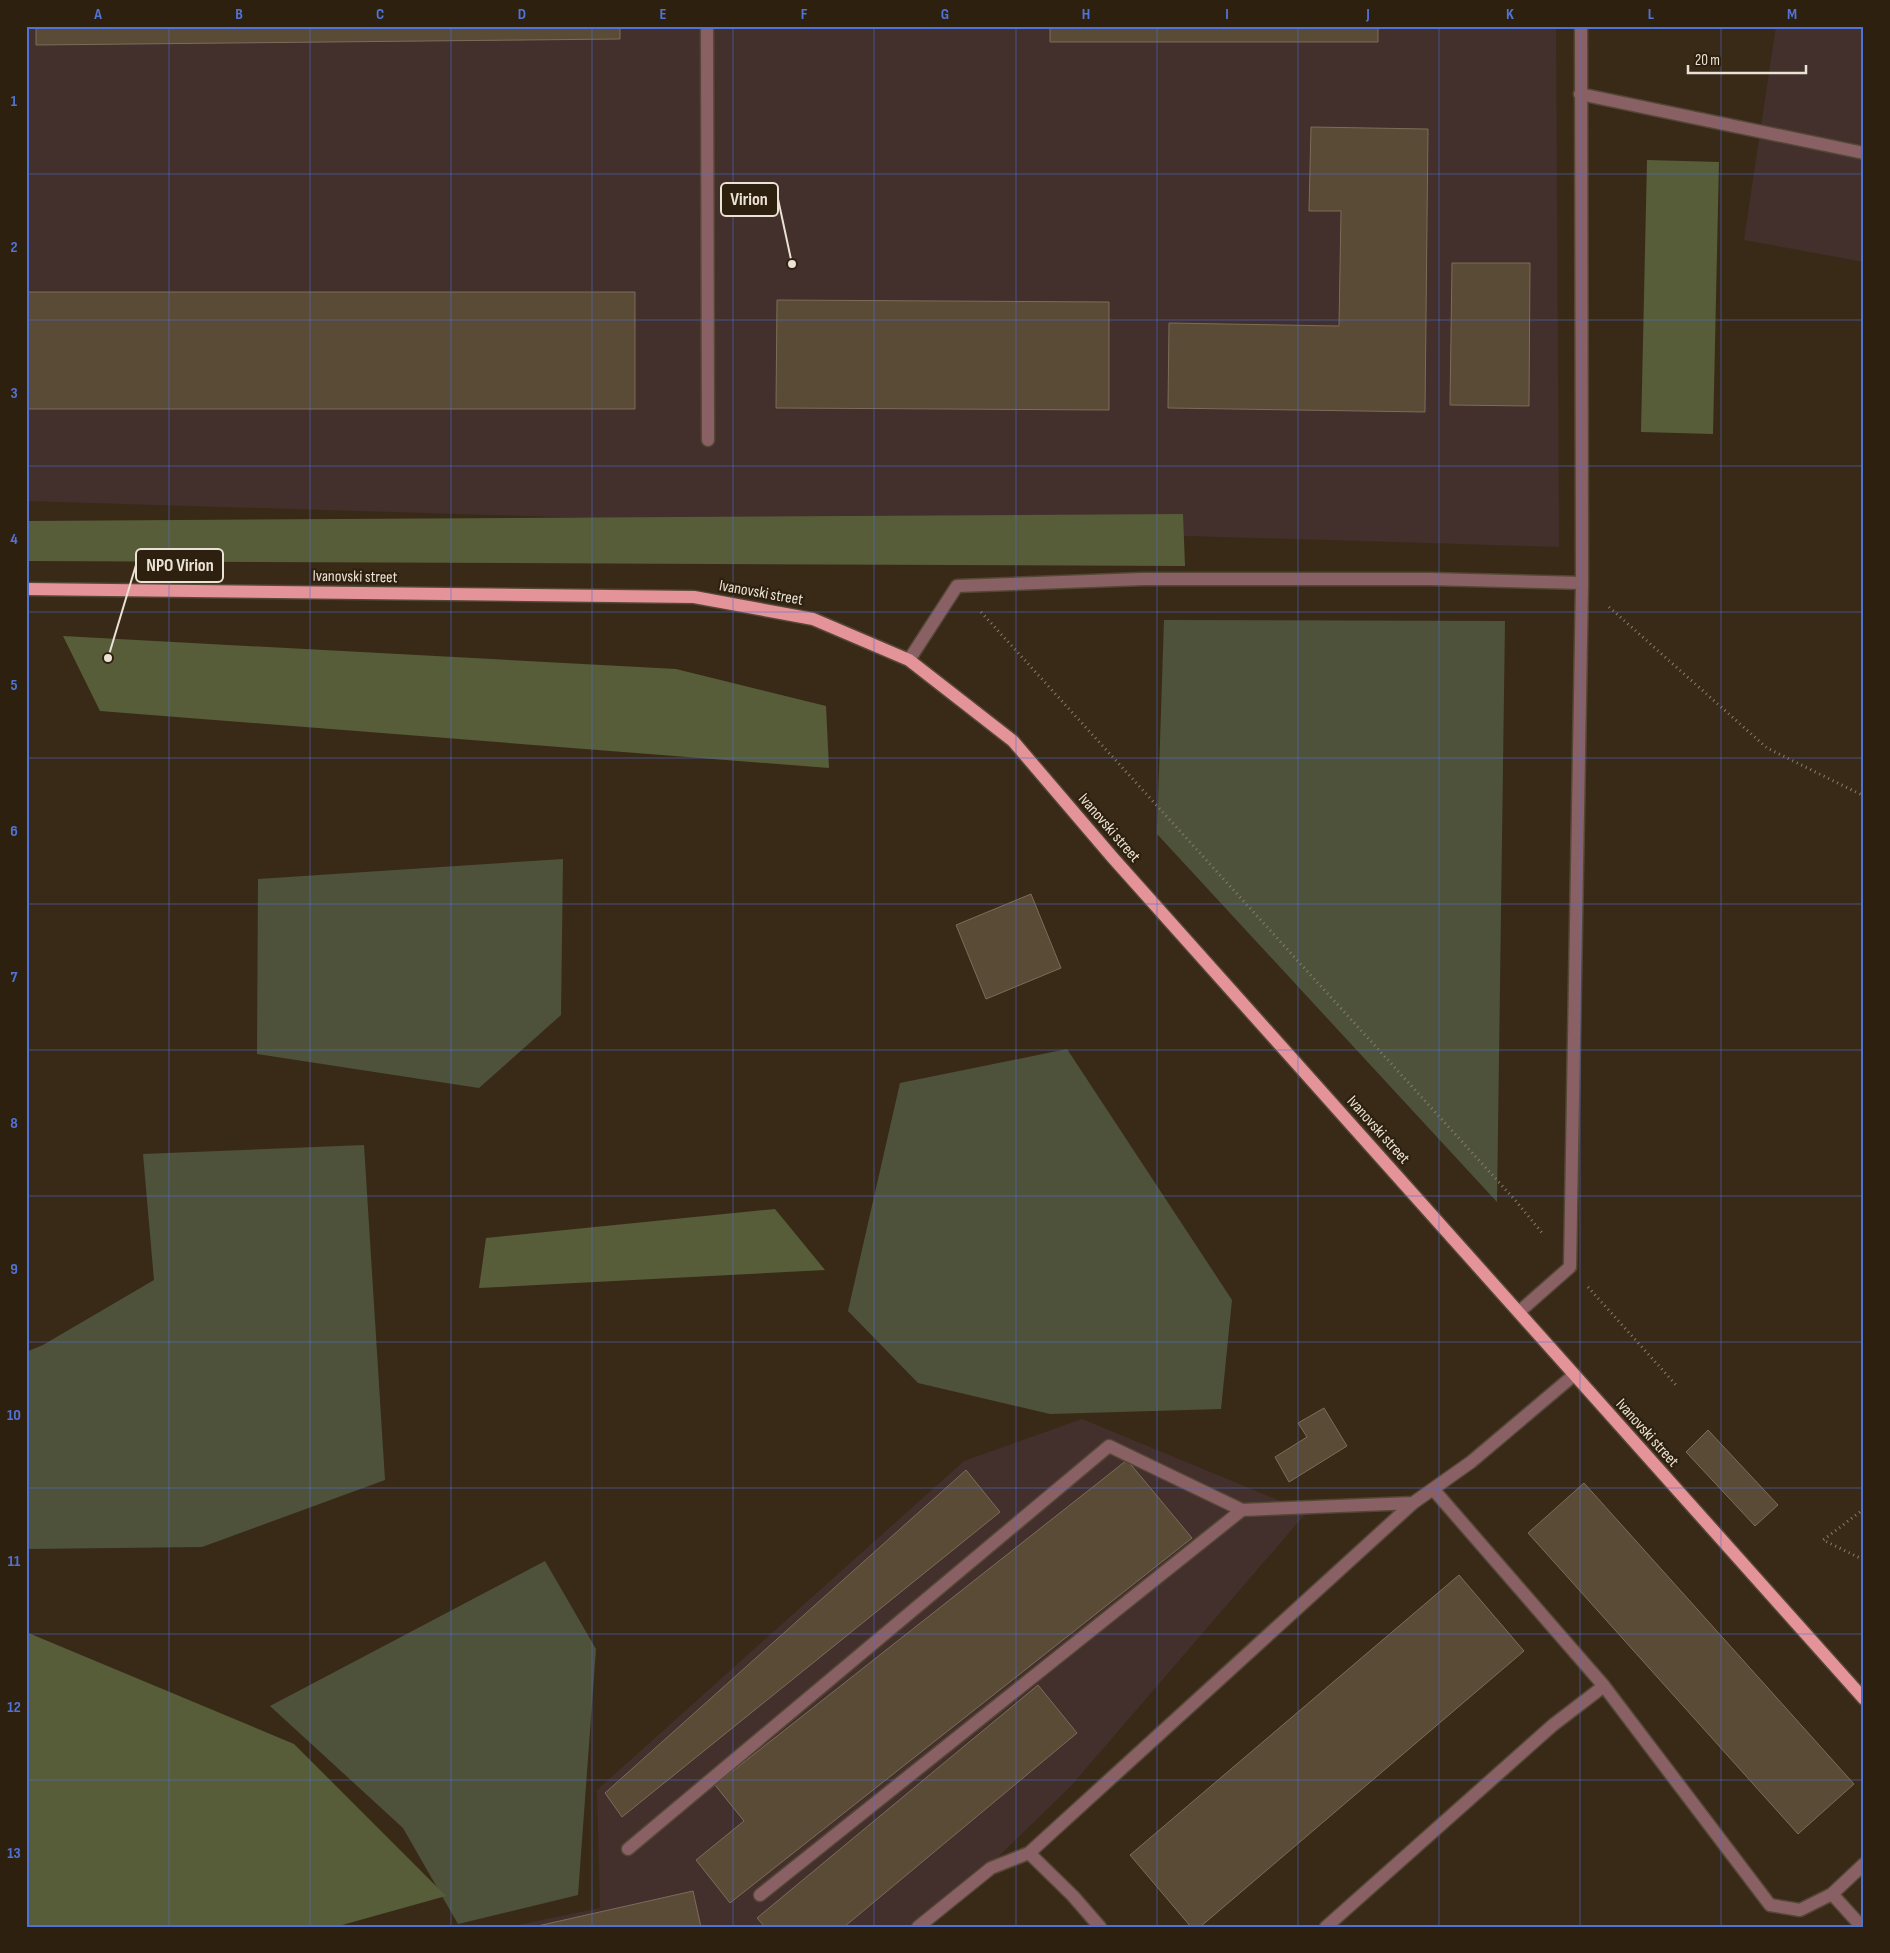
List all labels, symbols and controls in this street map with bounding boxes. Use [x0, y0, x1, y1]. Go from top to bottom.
text: A [93, 5, 102, 24]
text: B [235, 5, 243, 24]
text: C [376, 5, 384, 24]
text: D [518, 5, 526, 24]
text: E [660, 5, 667, 24]
text: F [801, 5, 808, 24]
text: G [941, 5, 949, 24]
text: H [1082, 5, 1090, 24]
text: I [1225, 5, 1229, 24]
text: J [1365, 5, 1370, 24]
text: K [1506, 5, 1514, 24]
text: L [1648, 5, 1655, 24]
text: M [1787, 5, 1797, 24]
scale bar [1688, 42, 1805, 74]
text: 20 m [1695, 51, 1720, 70]
text: 1 [11, 92, 18, 111]
callout: Virion [721, 183, 778, 216]
text: Virion [730, 189, 768, 210]
text: 2 [10, 238, 18, 257]
text: 3 [10, 384, 18, 403]
text: 4 [10, 530, 18, 549]
callout: NPO Virion [136, 549, 223, 582]
text: NPO Virion [146, 555, 214, 576]
street label: Ivanovski street [312, 567, 398, 587]
street label: Ivanovski street [718, 576, 805, 610]
text: 5 [10, 676, 18, 695]
street label: Ivanovski street [1074, 790, 1144, 866]
text: 6 [10, 822, 18, 841]
text: 7 [11, 968, 18, 987]
street label: Ivanovski street [1343, 1092, 1414, 1168]
text: 8 [10, 1114, 18, 1133]
text: 9 [10, 1260, 18, 1279]
street label: Ivanovski street [1612, 1395, 1683, 1471]
text: 10 [7, 1406, 21, 1425]
text: 11 [8, 1552, 21, 1571]
text: 12 [7, 1698, 21, 1717]
text: 13 [7, 1844, 21, 1863]

